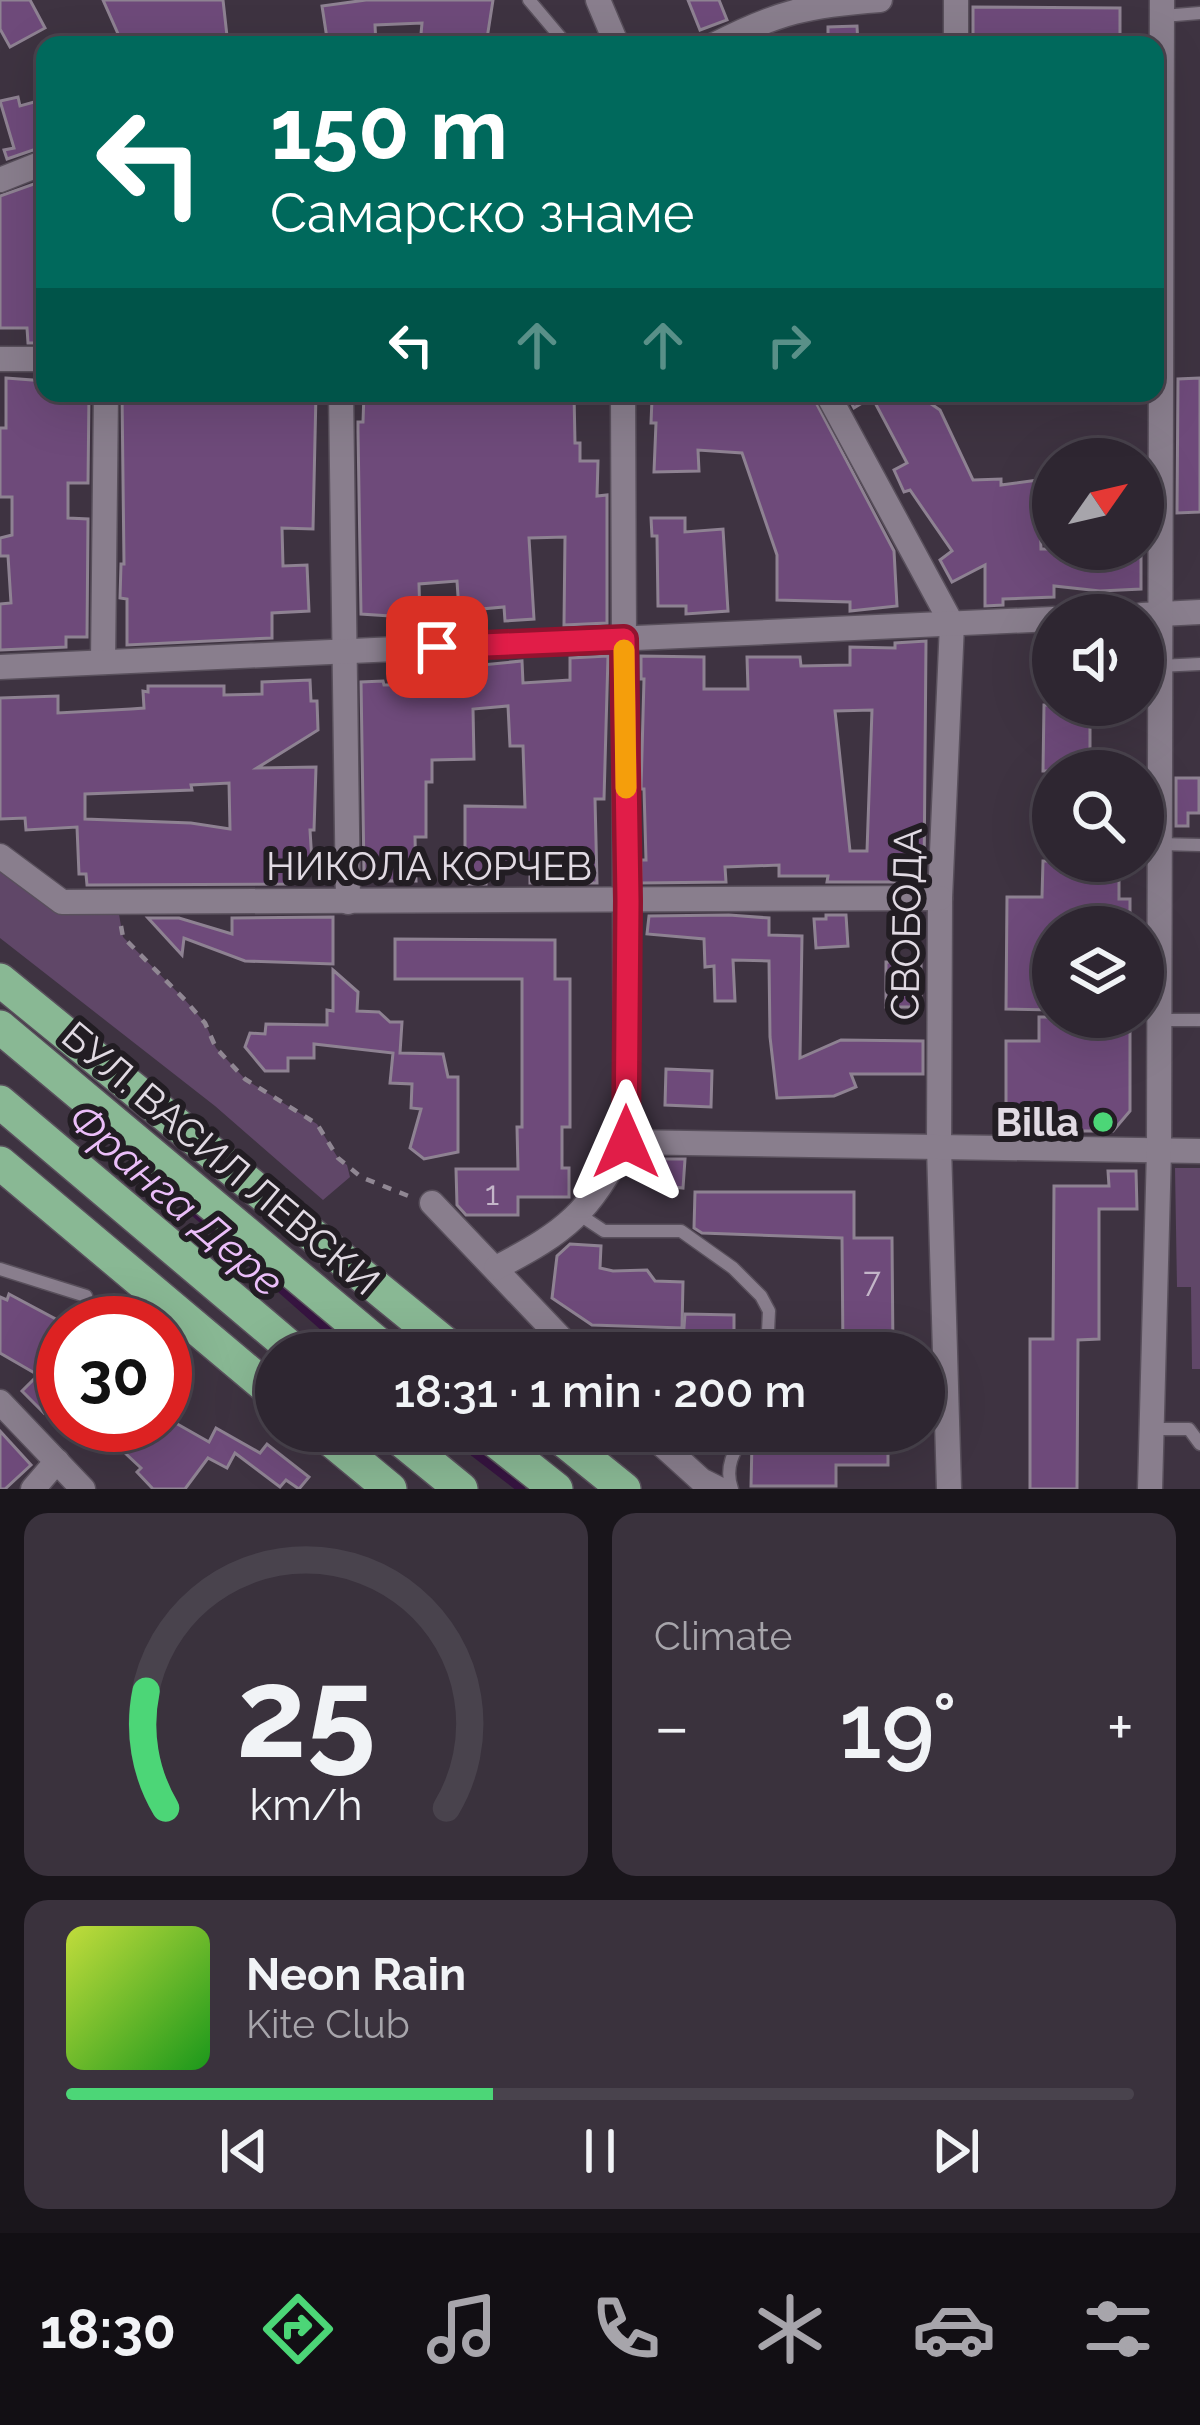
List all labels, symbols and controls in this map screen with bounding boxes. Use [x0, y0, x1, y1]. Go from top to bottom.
text: 150 m [270, 80, 508, 179]
icon: left [72, 84, 228, 240]
text: Самарско знаме [270, 181, 695, 245]
icon: left [378, 312, 444, 378]
icon: ahead [504, 312, 570, 378]
icon: ahead [630, 312, 696, 378]
icon: right [756, 312, 822, 378]
north arrow [1032, 438, 1164, 570]
map controls [1032, 438, 1164, 1038]
button: sound [1032, 594, 1164, 726]
pin [386, 596, 488, 698]
icon: arrive [404, 614, 470, 680]
button: search [1032, 750, 1164, 882]
street label: СВОБОДА [881, 827, 931, 1021]
street label: НИКОЛА КОРЧЕВ [266, 843, 592, 889]
button: layers [1032, 906, 1164, 1038]
street label: БУЛ. ВАСИЛ ЛЕВСКИ [53, 1012, 389, 1304]
position arrow [563, 1079, 689, 1205]
water label: Франга Дере [59, 1094, 293, 1306]
place label: Billa [995, 1099, 1079, 1145]
marker: Billa [1090, 1109, 1116, 1135]
house number: 1 [485, 1174, 499, 1213]
house number: 7 [863, 1261, 881, 1300]
speed limit sign: 30 [36, 1296, 192, 1452]
text: 18:31 · 1 min · 200 m [394, 1365, 806, 1418]
text: Climate [654, 1613, 792, 1659]
text: 25 [236, 1640, 376, 1786]
text: 19° [839, 1673, 957, 1779]
text: − [654, 1688, 690, 1765]
text: + [1107, 1688, 1134, 1765]
text: km/h [249, 1779, 363, 1829]
text: Neon Rain [246, 1948, 466, 2001]
text: Kite Club [246, 2001, 410, 2047]
icon: previous [211, 2118, 277, 2184]
icon: pause [567, 2118, 633, 2184]
icon: next [923, 2118, 989, 2184]
icon: directions [256, 2287, 340, 2371]
icon: music [420, 2287, 504, 2371]
icon: phone [584, 2287, 668, 2371]
icon: climate [748, 2287, 832, 2371]
icon: car [912, 2287, 996, 2371]
icon: filters [1076, 2287, 1160, 2371]
text: 18:30 [40, 2297, 176, 2361]

